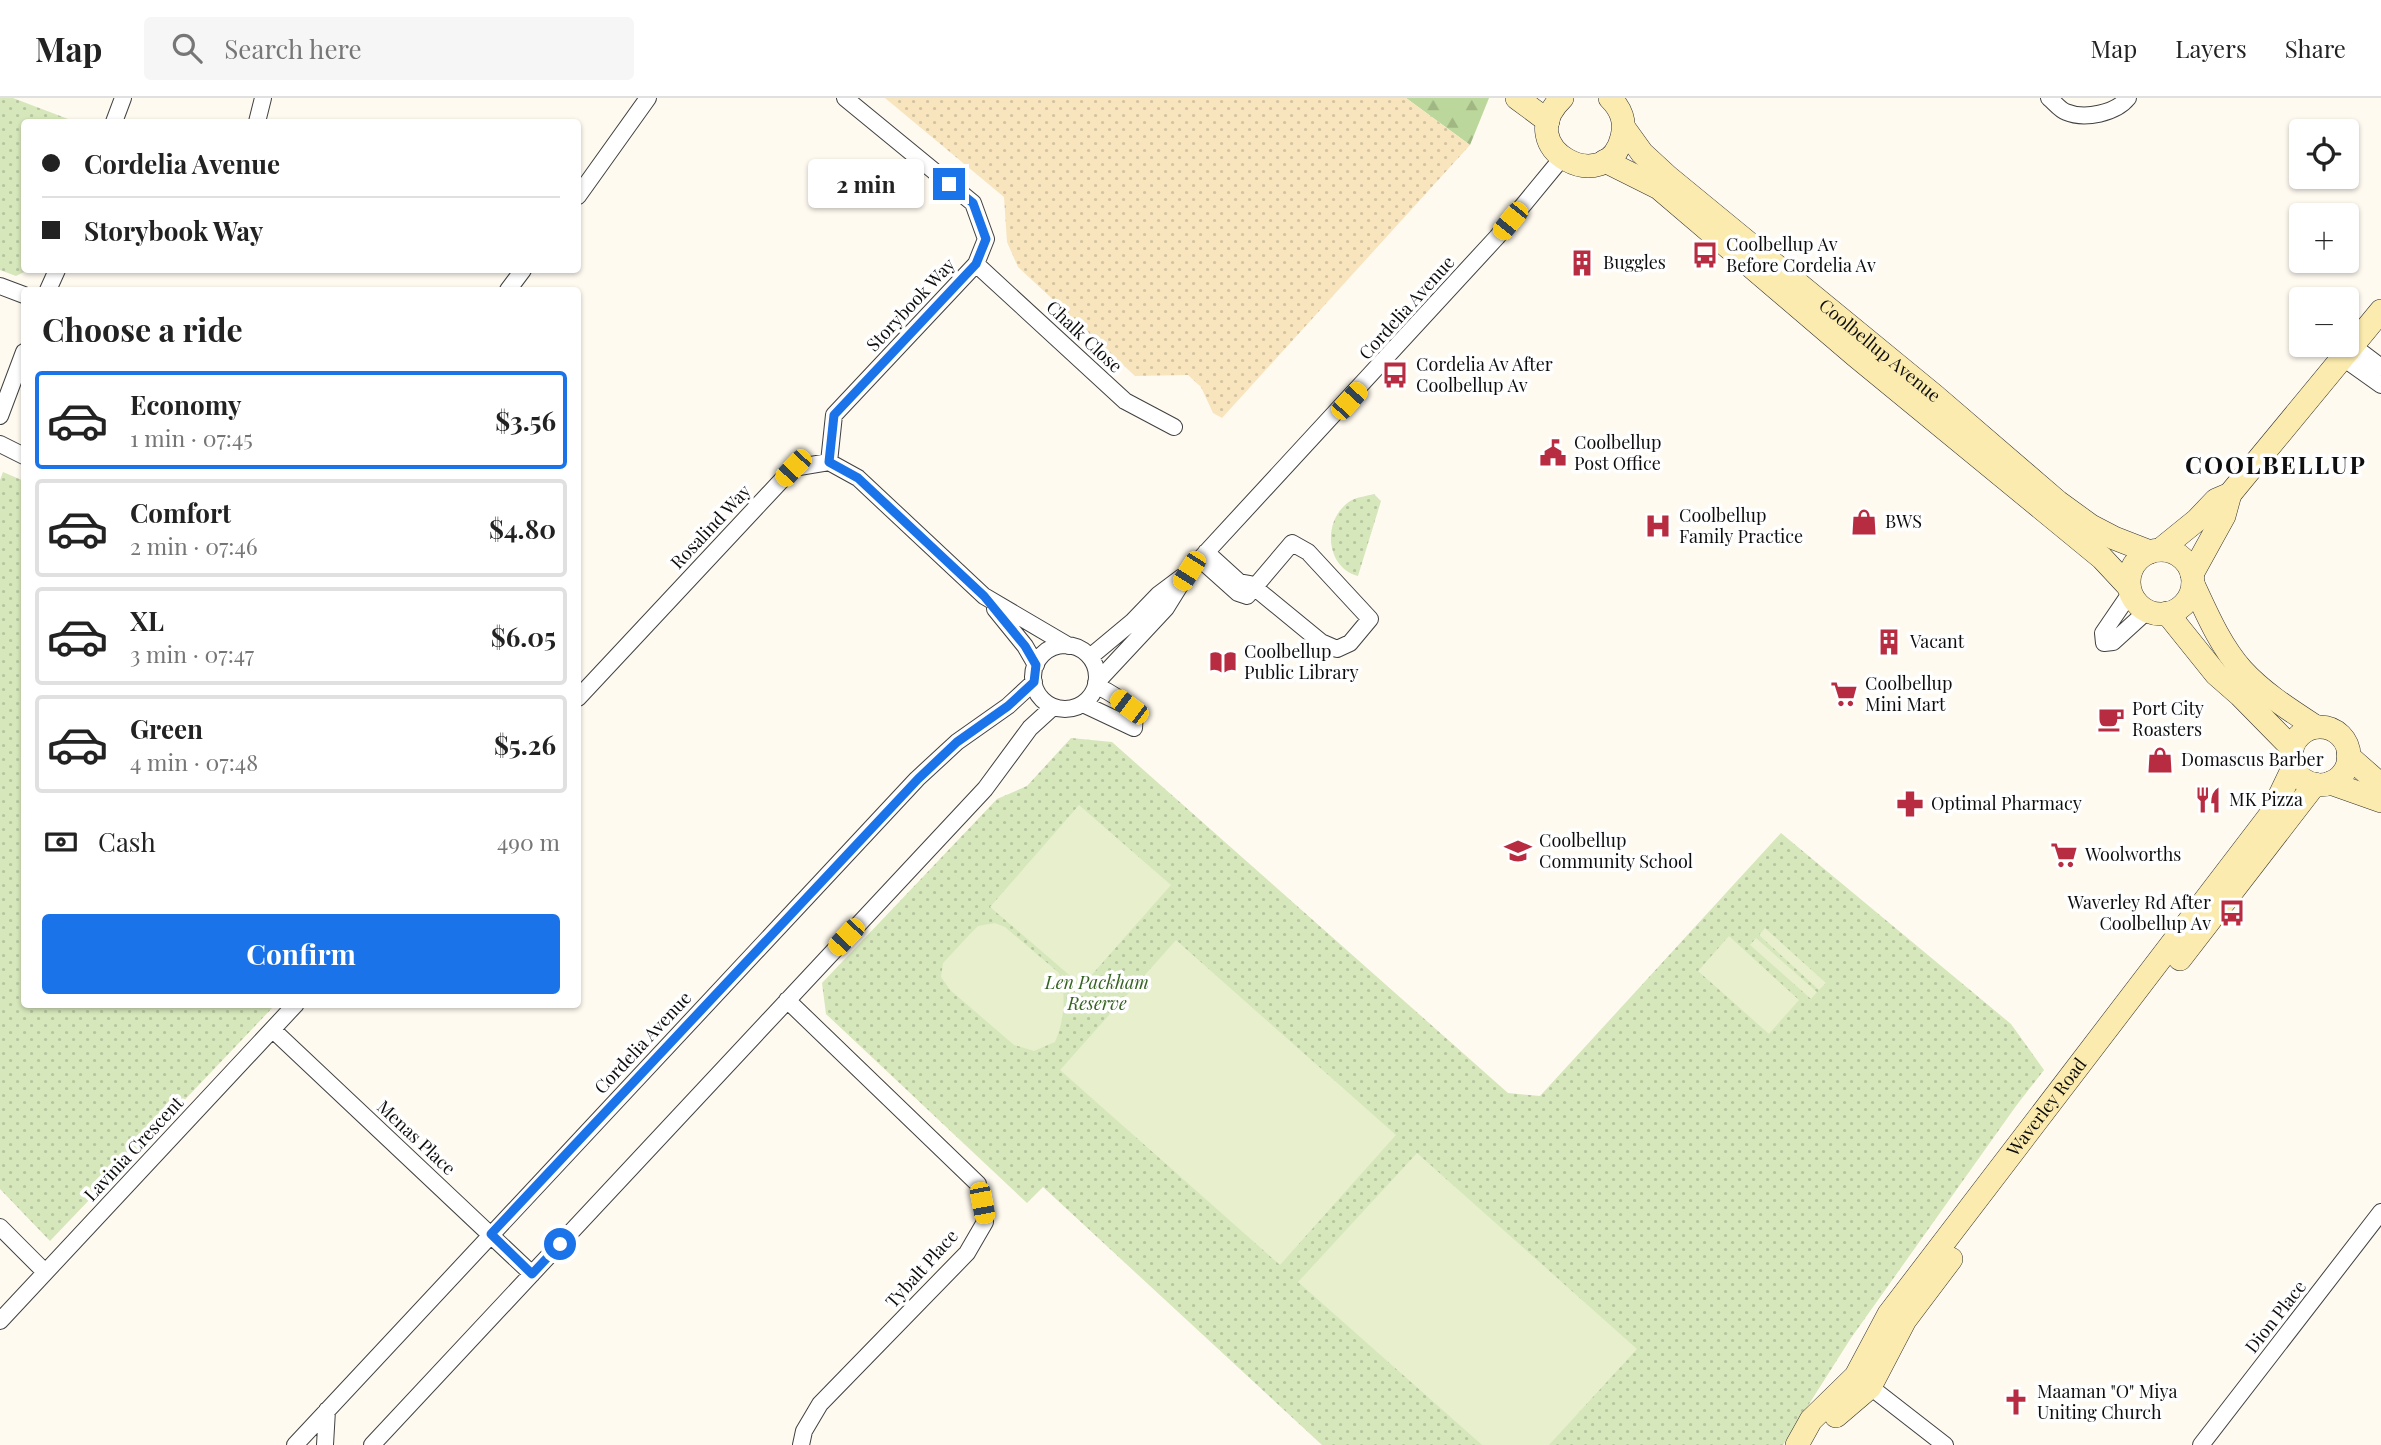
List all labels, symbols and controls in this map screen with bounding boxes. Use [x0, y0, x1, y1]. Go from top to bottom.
search box [144, 17, 634, 80]
text: Map [35, 26, 102, 70]
icon: search [168, 29, 206, 67]
text: Search here [224, 31, 362, 66]
text: Map [2091, 32, 2137, 64]
text: Layers [2175, 32, 2247, 64]
text: Share [2285, 32, 2346, 64]
map controls [2289, 119, 2359, 357]
button: locate [2289, 119, 2359, 189]
text: Cordelia Avenue [84, 146, 280, 181]
callout: 2 min [809, 160, 925, 208]
text: 2 min [836, 168, 896, 199]
route end [933, 168, 965, 200]
car [1489, 198, 1532, 244]
button: + [2289, 203, 2359, 273]
text: Storybook Way [84, 213, 263, 248]
place label: Coolbellup Av Before Cordelia Av [1726, 232, 1876, 277]
bus stop icon: Coolbellup Av Before Cordelia Av [1690, 240, 1720, 270]
building icon: Buggles [1567, 248, 1597, 278]
street label: Cordelia Avenue [1353, 250, 1459, 364]
place label: Buggles [1603, 250, 1666, 274]
street label: Storybook Way [861, 252, 960, 356]
button: − [2289, 287, 2359, 357]
street label: Coolbellup Avenue [1814, 293, 1946, 407]
street label: Chalk Close [1042, 295, 1128, 378]
text: Choose a ride [42, 307, 243, 350]
place label: Cordelia Av After Coolbellup Av [1416, 352, 1553, 397]
bus stop icon: Cordelia Av After Coolbellup Av [1380, 360, 1410, 390]
car [1328, 378, 1371, 424]
text: Economy [130, 387, 241, 422]
icon: car [46, 389, 109, 452]
text: $3.56 [495, 403, 556, 438]
text: 1 min · 07:45 [130, 422, 253, 453]
place label: Coolbellup Post Office [1574, 430, 1662, 475]
public building icon: Coolbellup Post Office [1538, 438, 1568, 468]
car [771, 445, 816, 491]
district label: COOLBELLUP [2185, 448, 2367, 480]
street label: Rosalind Way [665, 479, 756, 574]
text: Comfort [130, 495, 231, 530]
icon: car [46, 497, 109, 560]
place label: Coolbellup Family Practice [1679, 503, 1803, 548]
shop icon: BWS [1849, 507, 1879, 537]
place label: BWS [1885, 509, 1922, 533]
text: $4.80 [489, 511, 556, 546]
hospital icon: Coolbellup Family Practice [1643, 511, 1673, 541]
text: 2 min · 07:46 [130, 530, 258, 561]
car [1169, 548, 1210, 594]
text: XL [130, 603, 164, 638]
icon: car [46, 605, 109, 668]
text: $6.05 [491, 619, 556, 654]
building icon: Vacant [1874, 627, 1904, 657]
place label: Vacant [1909, 629, 1965, 653]
text: 3 min · 07:47 [130, 638, 254, 669]
place label: Coolbellup Public Library [1244, 639, 1359, 684]
library icon: Coolbellup Public Library [1208, 647, 1238, 677]
place label: Coolbellup Mini Mart [1865, 671, 1953, 716]
supermarket icon: Coolbellup Mini Mart [1829, 679, 1859, 709]
car [1106, 686, 1153, 728]
place label: Port City Roasters [2132, 696, 2204, 741]
cafe icon: Port City Roasters [2096, 704, 2126, 734]
text: Green [130, 711, 203, 746]
icon: car [46, 713, 109, 776]
text: $5.26 [494, 727, 556, 762]
shop icon: Domascus Barber [2145, 745, 2175, 775]
text: 4 min · 07:48 [130, 746, 258, 777]
place label: Domascus Barber [2181, 747, 2324, 771]
restaurant icon: MK Pizza [2193, 785, 2223, 815]
place label: MK Pizza [2229, 787, 2303, 811]
pharmacy icon: Optimal Pharmacy [1895, 789, 1925, 819]
place label: Optimal Pharmacy [1931, 791, 2082, 815]
icon: cash [42, 823, 80, 861]
text: Cash [98, 824, 156, 859]
text: 490 m [497, 826, 560, 857]
place label: Coolbellup Community School [1539, 828, 1693, 873]
school or university icon: Coolbellup Community School [1503, 836, 1533, 866]
supermarket icon: Woolworths [2049, 840, 2079, 870]
place label: Woolworths [2084, 842, 2181, 866]
place label: Waverley Rd After Coolbellup Av [2067, 890, 2211, 935]
bus stop icon: Waverley Rd After Coolbellup Av [2217, 898, 2247, 928]
button: Confirm [42, 914, 560, 994]
car [824, 914, 869, 960]
park label: Len Packham Reserve [1044, 970, 1149, 1015]
street label: Cordelia Avenue [589, 986, 696, 1099]
street label: Waverley Road [2000, 1052, 2092, 1161]
street label: Lavinia Crescent [78, 1090, 188, 1206]
street label: Menas Place [372, 1095, 461, 1180]
car [968, 1180, 997, 1226]
street label: Tybalt Place [880, 1224, 963, 1313]
route start [544, 1228, 576, 1260]
street label: Dion Place [2239, 1275, 2311, 1358]
place label: Maaman "O" Miya Uniting Church [2037, 1379, 2178, 1424]
church icon: Maaman "O" Miya Uniting Church [2001, 1387, 2031, 1417]

